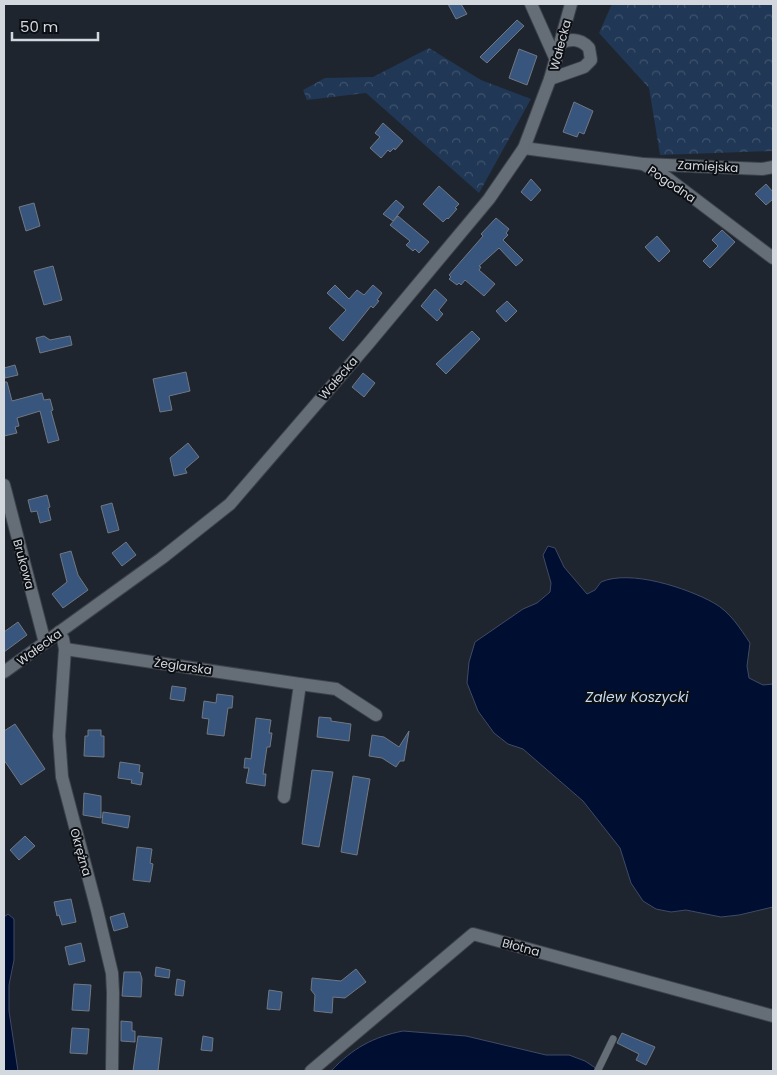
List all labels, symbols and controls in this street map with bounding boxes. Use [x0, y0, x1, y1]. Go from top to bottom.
scale bar [12, 10, 99, 42]
text: 50 m [20, 16, 58, 37]
street label: Wałecka [545, 18, 575, 72]
street label: Zamiejska [677, 156, 739, 176]
street label: Pogodna [645, 162, 699, 206]
street label: Wałecka [315, 353, 361, 403]
street label: Brukowa [9, 537, 39, 591]
street label: Wałecka [13, 625, 65, 669]
street label: Żeglarska [153, 654, 213, 678]
water label: Zalew Koszycki [585, 687, 689, 707]
street label: Okrężna [66, 826, 96, 878]
street label: Błotna [500, 934, 542, 960]

